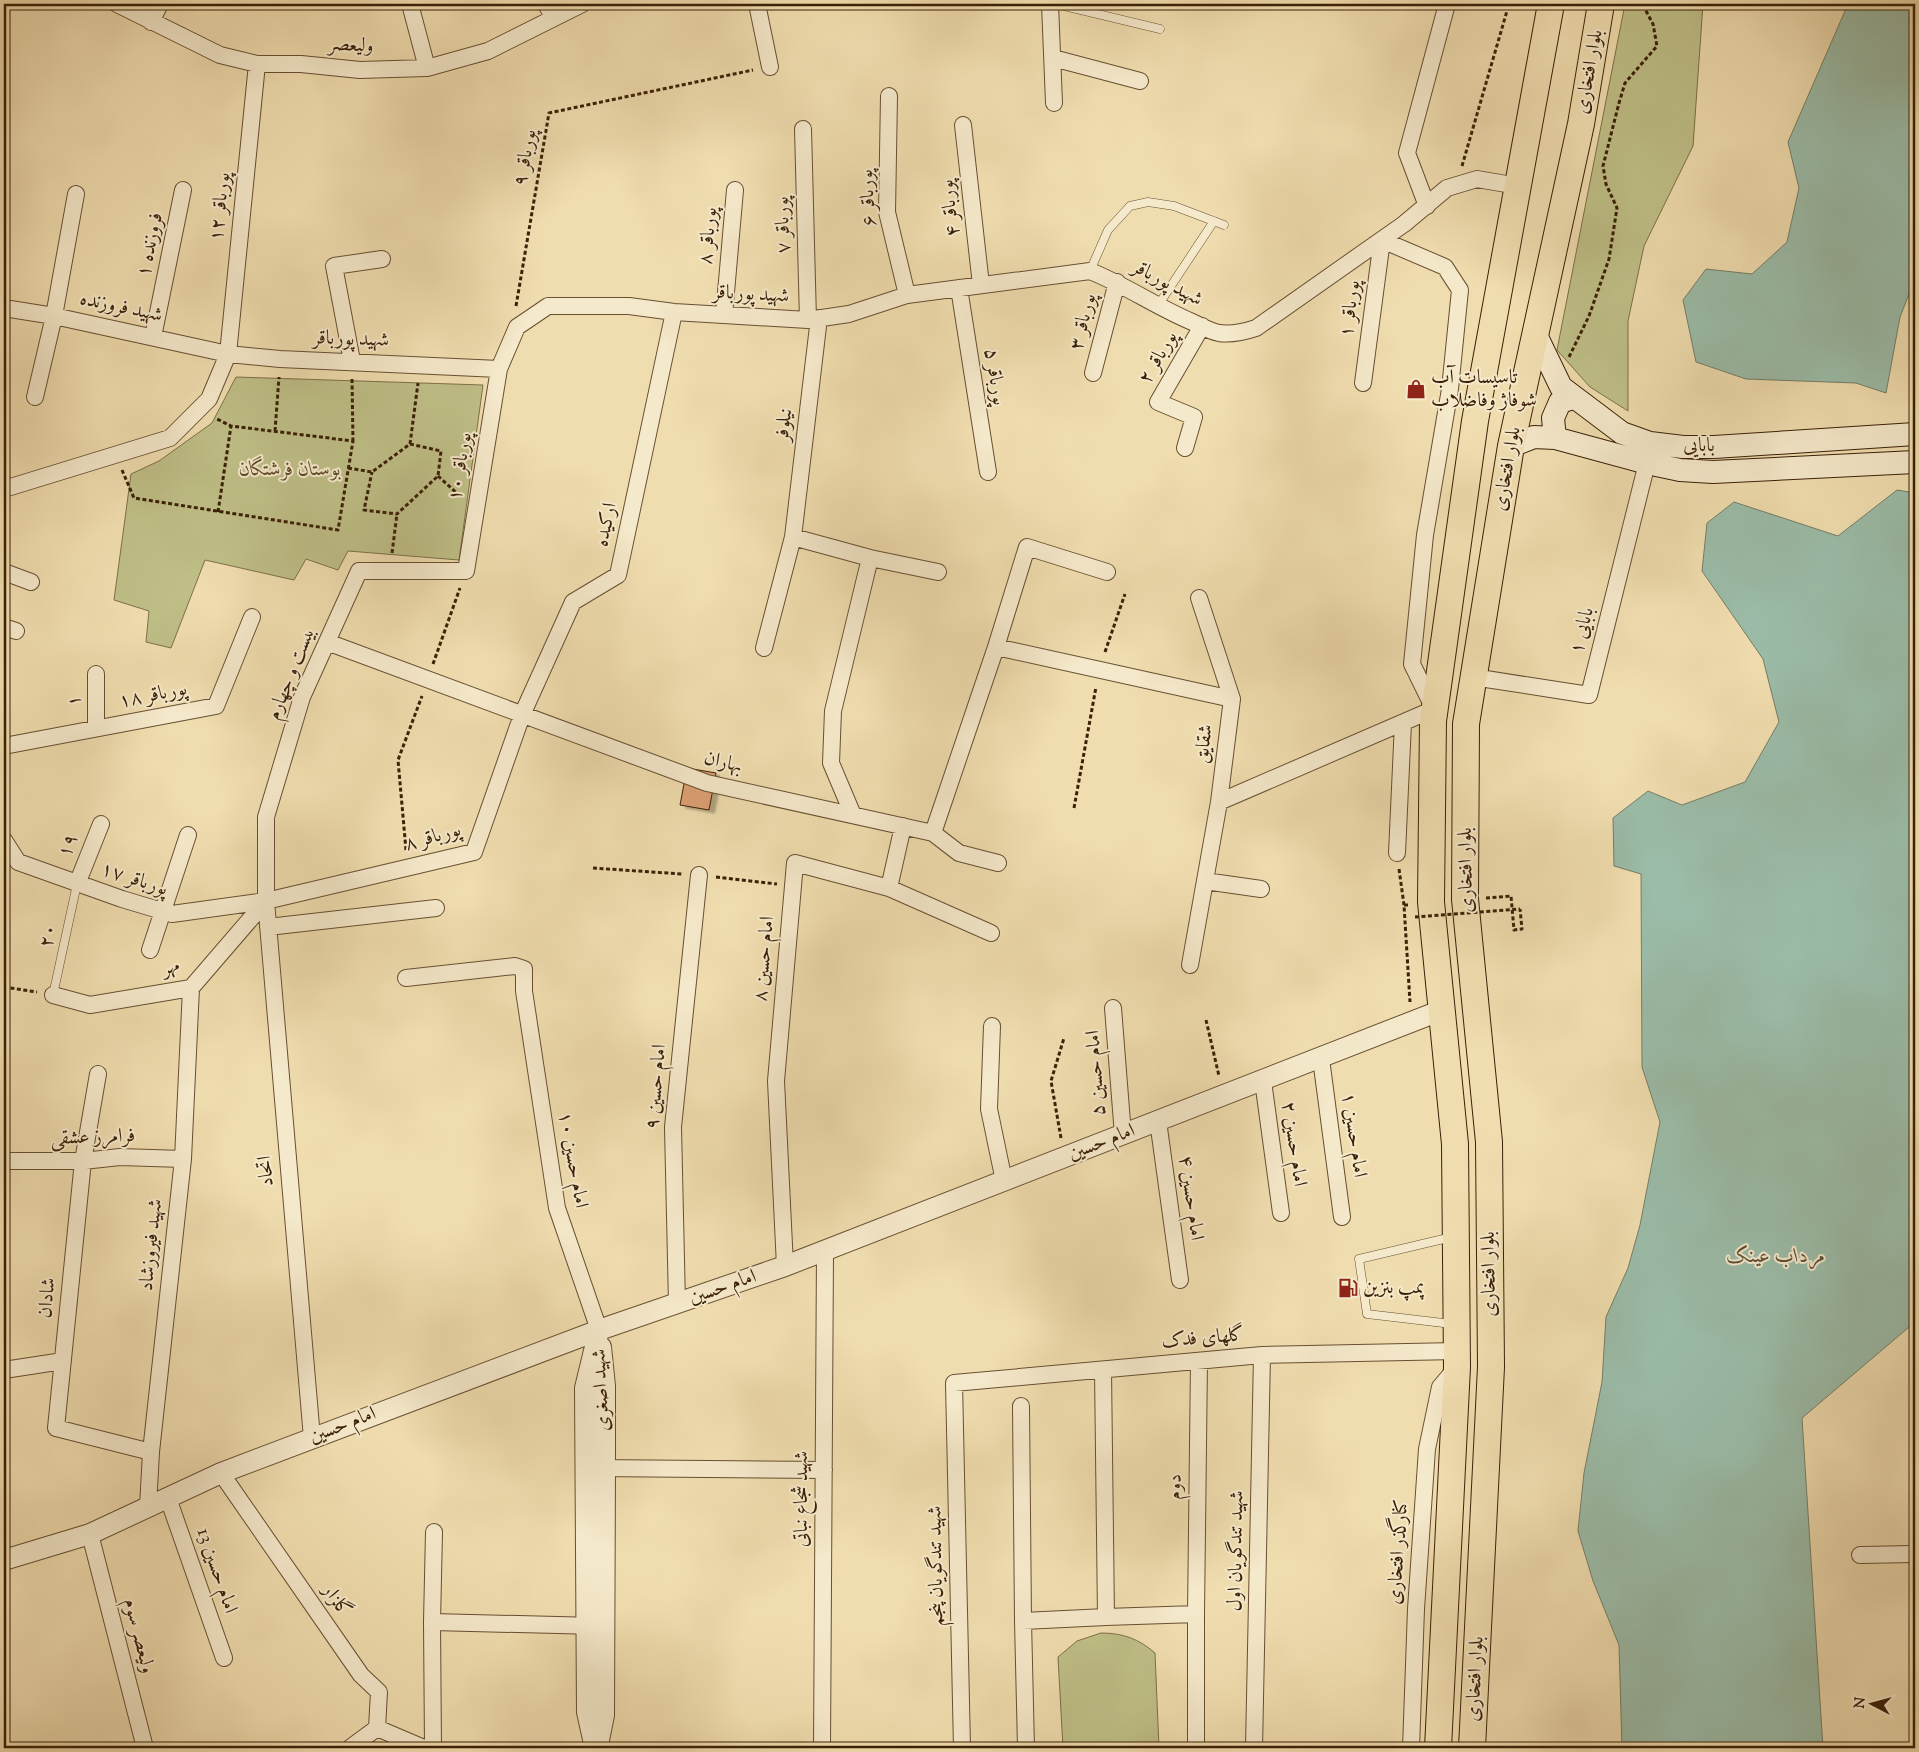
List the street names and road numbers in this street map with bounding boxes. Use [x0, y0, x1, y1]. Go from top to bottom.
street label: بلوار افتخاری [1568, 27, 1612, 117]
street label: ولیعصر [326, 30, 374, 62]
street label: پورباقر ۹ [507, 126, 545, 189]
street label: پورباقر ۶ [852, 167, 885, 228]
street label: پورباقر ۱۲ [203, 170, 239, 243]
street label: پورباقر ۴ [933, 177, 969, 238]
street label: پورباقر ۷ [768, 195, 799, 254]
street label: پورباقر ۸ [692, 205, 726, 266]
street label: فروزنده ۱ [130, 210, 172, 280]
street label: شهید پورباقر [1125, 252, 1207, 315]
street label: شهید پورباقر [710, 278, 790, 311]
street label: پورباقر ۱ [1333, 278, 1369, 339]
street label: شهید فروزنده [77, 285, 165, 331]
street label: پورباقر ۳ [1063, 289, 1105, 353]
street label: شهید پورباقر [310, 324, 390, 356]
street label: پورباقر ۲ [1132, 325, 1187, 390]
street label: پورباقر ۵ [975, 346, 1013, 409]
street label: نیلوفر [768, 407, 801, 445]
street label: بلوار افتخاری [1486, 424, 1530, 514]
street label: پورباقر ۱۰ [441, 429, 481, 503]
street label: بابایی [1683, 432, 1715, 461]
street label: ارکیده [588, 500, 626, 550]
street label: بابایی ۱ [1563, 604, 1603, 658]
street label: بیست و چهارم [260, 623, 325, 725]
street label: پورباقر ۱۸ [116, 675, 191, 717]
street label: ۱ [61, 695, 90, 707]
street label: شقایق [1188, 723, 1222, 765]
street label: بهاران [701, 744, 745, 782]
street label: پورباقر ۸ [401, 816, 466, 860]
street label: بلوار افتخاری [1452, 827, 1482, 913]
street label: ۱۹ [51, 830, 87, 862]
street label: پورباقر ۱۷ [97, 856, 172, 905]
street label: امام حسین ۸ [747, 915, 784, 1003]
street label: ۲۰ [32, 922, 66, 950]
street label: مهر [157, 952, 184, 985]
street label: امام حسین ۵ [1080, 1029, 1115, 1117]
street label: امام حسین ۹ [639, 1043, 676, 1131]
street label: امام حسین ۱ [1332, 1091, 1373, 1180]
street label: امام حسین ۲ [1272, 1100, 1313, 1189]
street label: امام حسین ۱۰ [548, 1110, 595, 1211]
street label: امام حسین [1064, 1117, 1140, 1170]
street label: فرامرز عشقی [50, 1122, 136, 1154]
street label: اتحاد [251, 1154, 283, 1188]
street label: امام حسین ۴ [1169, 1154, 1210, 1243]
street label: شهید فیروزشاد [133, 1198, 171, 1292]
street label: بلوار افتخاری [1475, 1231, 1505, 1317]
street label: امام حسین [685, 1263, 761, 1314]
street label: شادان [31, 1276, 65, 1320]
street label: گلهای فدک [1160, 1321, 1246, 1357]
street label: شهید اصغری [585, 1348, 619, 1432]
street label: امام حسین [305, 1400, 381, 1453]
street label: شهید شجاع نباتی [788, 1451, 818, 1547]
street label: دوم [1161, 1474, 1192, 1500]
street label: شهید تندگویان اول [1221, 1490, 1253, 1612]
street label: کنارگذر افتخاری [1379, 1498, 1417, 1606]
street label: شهید تندگویان پنجم [921, 1505, 955, 1626]
street label: امام حسین 13 [187, 1524, 244, 1618]
street label: گلزار [313, 1577, 358, 1624]
street label: ولیعصر سوم [114, 1595, 161, 1677]
street label: بلوار افتخاری [1459, 1636, 1493, 1722]

